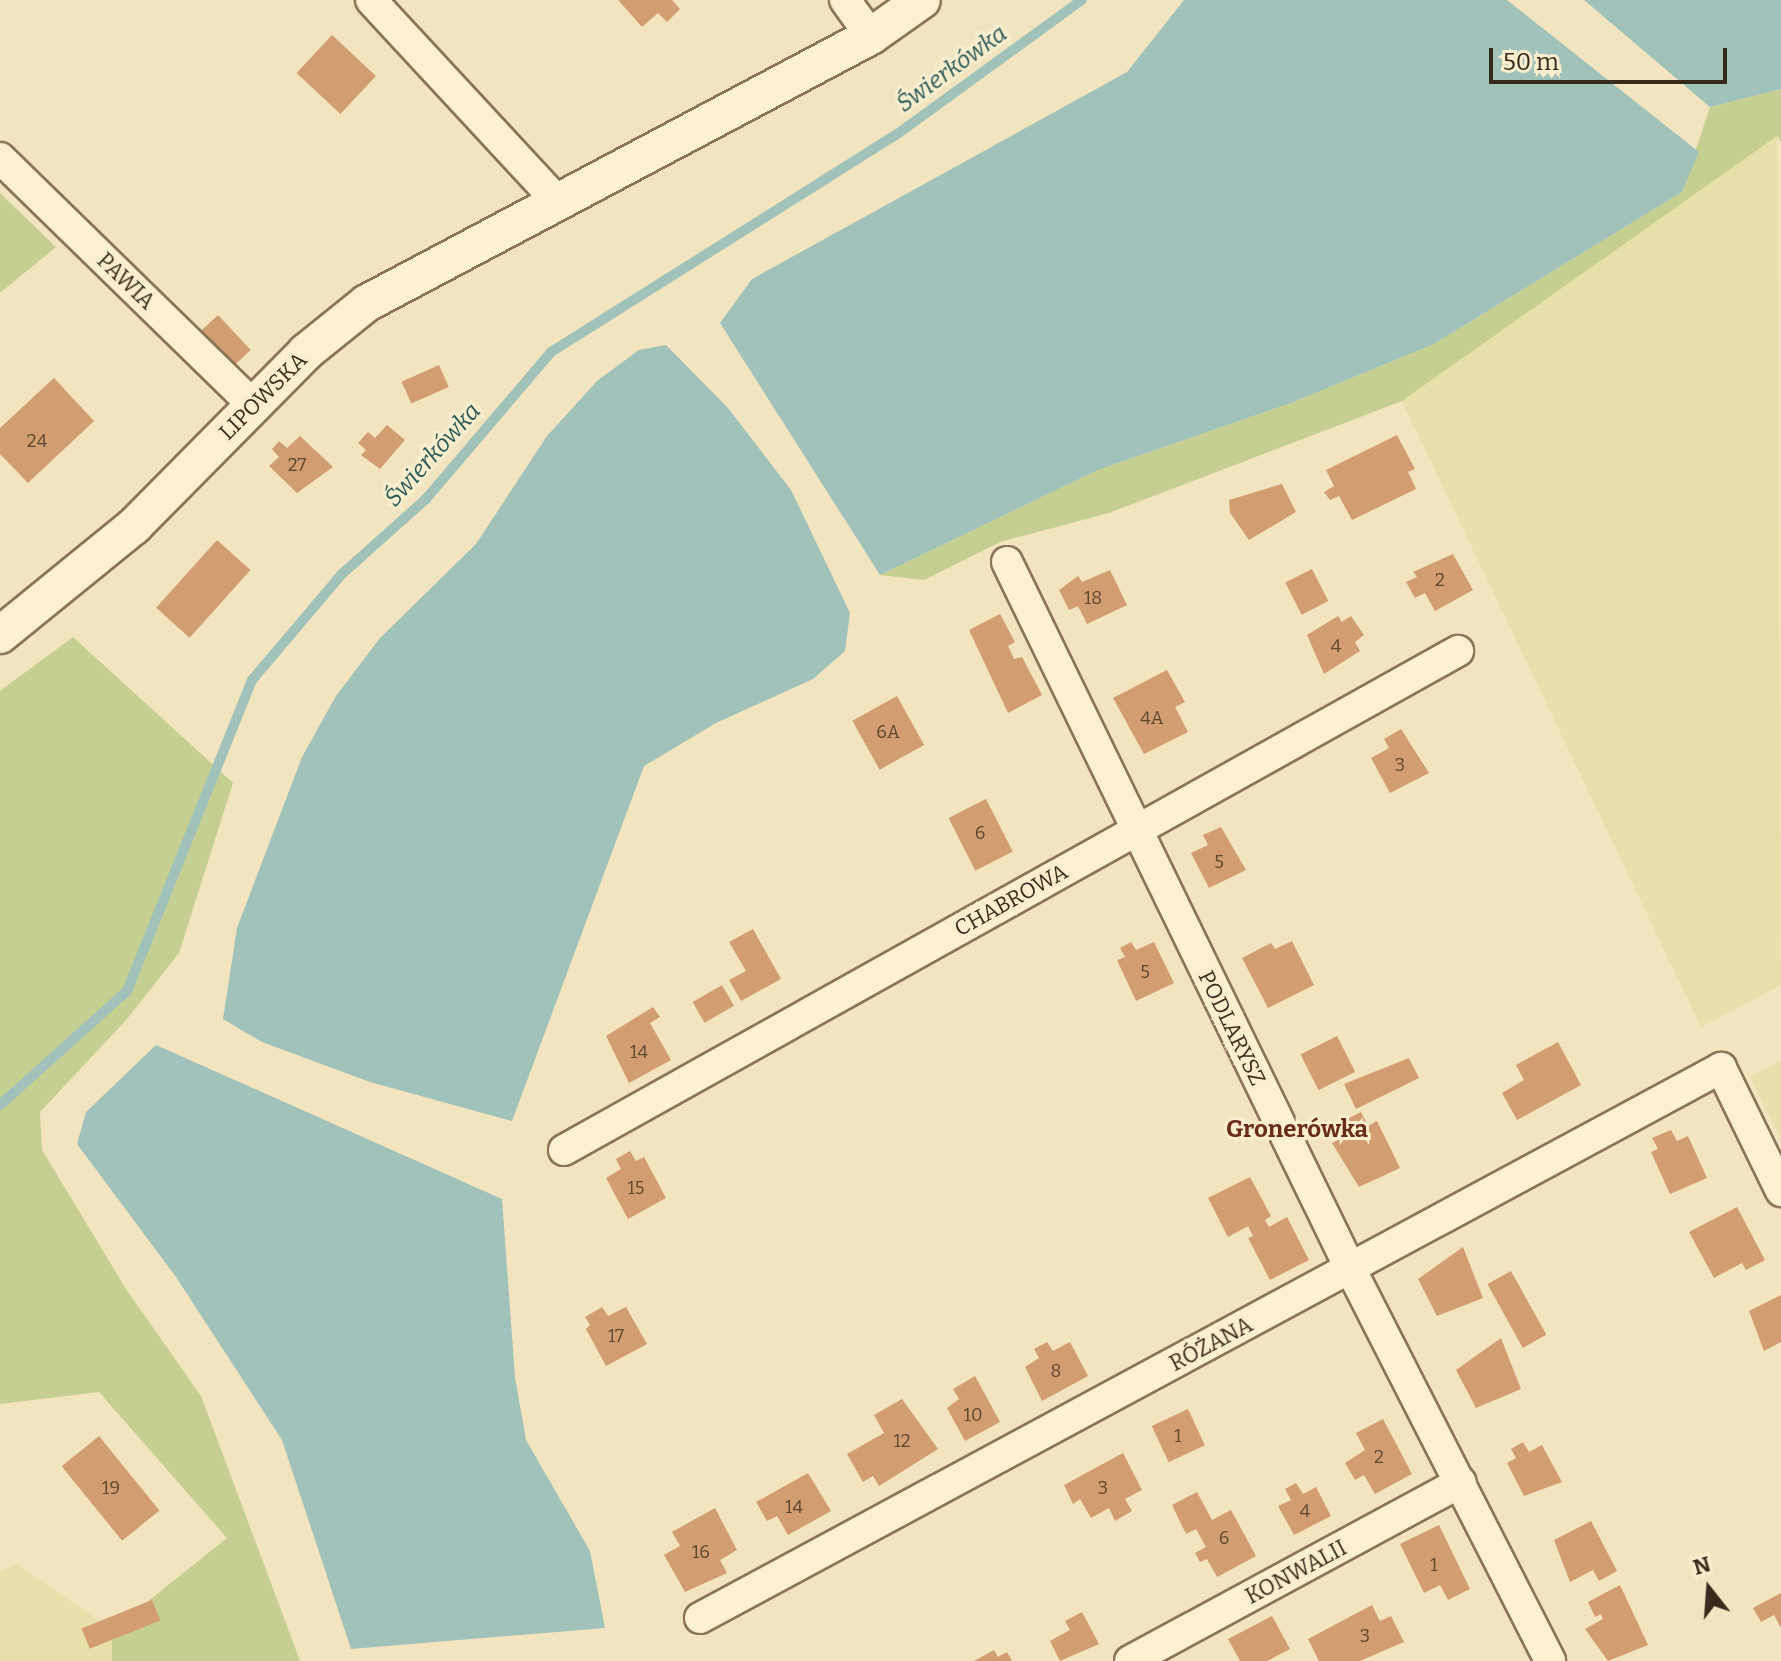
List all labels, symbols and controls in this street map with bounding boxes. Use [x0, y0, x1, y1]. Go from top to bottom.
water label: Świerkówka [891, 19, 1013, 119]
scale bar [1493, 32, 1731, 82]
text: 50 m [1503, 48, 1559, 76]
street label: PAWIA [92, 247, 160, 315]
street label: LIPOWSKA [214, 347, 312, 445]
water label: Świerkówka [379, 397, 487, 513]
house number: 24 [27, 430, 47, 452]
house number: 27 [288, 454, 306, 476]
house number: 2 [1435, 569, 1445, 591]
house number: 18 [1084, 587, 1102, 609]
house number: 4 [1331, 635, 1341, 657]
house number: 4A [1140, 707, 1164, 729]
house number: 6A [876, 721, 900, 743]
house number: 3 [1395, 754, 1405, 776]
house number: 6 [975, 822, 985, 844]
house number: 5 [1214, 851, 1224, 873]
street label: CHABROWA [950, 858, 1072, 942]
house number: 5 [1140, 961, 1150, 983]
street label: PODLARYSZ [1193, 966, 1271, 1090]
house number: 14 [630, 1041, 648, 1063]
district label: Gronerówka [1226, 1116, 1368, 1144]
house number: 15 [628, 1177, 644, 1199]
street label: RÓŻANA [1165, 1311, 1257, 1377]
house number: 17 [608, 1325, 624, 1347]
house number: 8 [1051, 1360, 1061, 1382]
house number: 10 [964, 1404, 982, 1426]
house number: 1 [1174, 1425, 1182, 1447]
house number: 12 [893, 1430, 911, 1452]
house number: 2 [1374, 1446, 1384, 1468]
house number: 19 [102, 1477, 120, 1499]
house number: 3 [1098, 1477, 1108, 1499]
house number: 14 [785, 1496, 803, 1518]
house number: 4 [1300, 1500, 1310, 1522]
house number: 6 [1219, 1527, 1229, 1549]
street label: KONWALII [1241, 1534, 1351, 1610]
house number: 16 [692, 1541, 710, 1563]
north arrow [1669, 1549, 1749, 1629]
text: N [1690, 1550, 1714, 1581]
house number: 1 [1430, 1554, 1438, 1576]
house number: 3 [1360, 1625, 1370, 1647]

